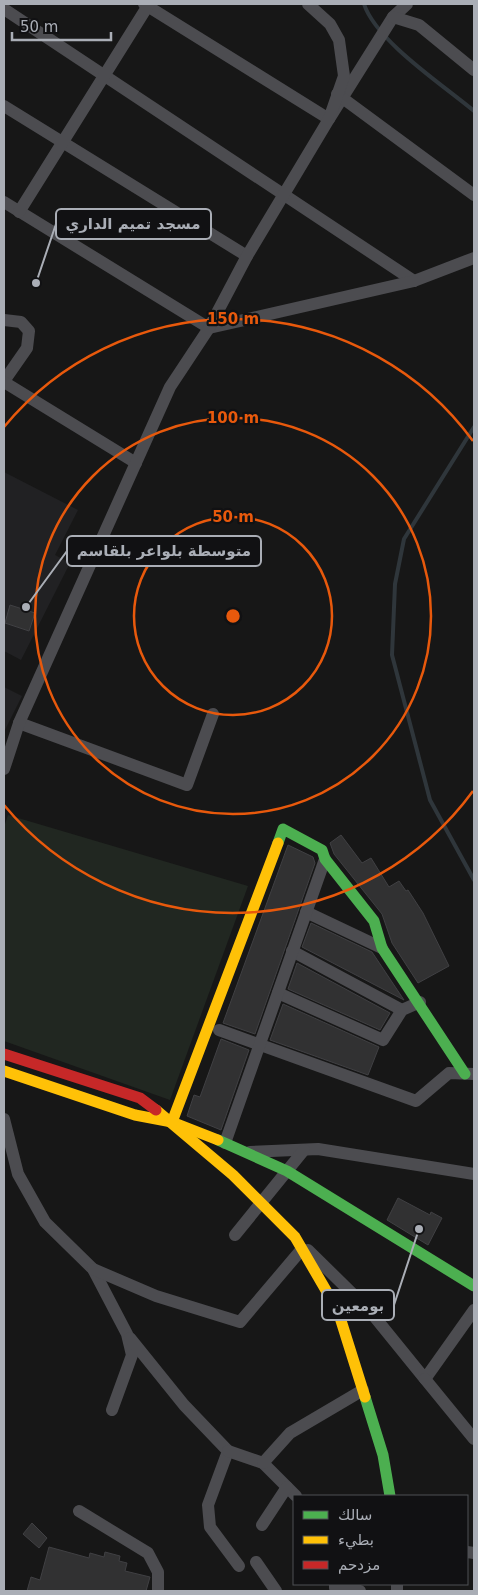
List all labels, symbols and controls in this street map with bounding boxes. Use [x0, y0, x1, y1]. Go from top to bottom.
scale bar [12, 10, 111, 42]
text: 50 m [20, 18, 58, 36]
callout: مسجد تميم الداري [56, 209, 211, 239]
text: مسجد تميم الداري [65, 215, 201, 234]
text: 150 m [207, 310, 259, 328]
text: 100 m [207, 409, 259, 427]
text: 50 m [212, 508, 254, 526]
callout: متوسطة بلواعر بلقاسم [67, 536, 261, 566]
text: متوسطة بلواعر بلقاسم [77, 542, 251, 560]
centre of rings [224, 607, 242, 625]
callout: بومعين [322, 1290, 394, 1320]
text: بومعين [332, 1297, 384, 1315]
legend [293, 1495, 468, 1585]
text: سالك [338, 1506, 372, 1524]
text: بطيء [338, 1531, 374, 1550]
text: مزدحم [338, 1556, 380, 1574]

